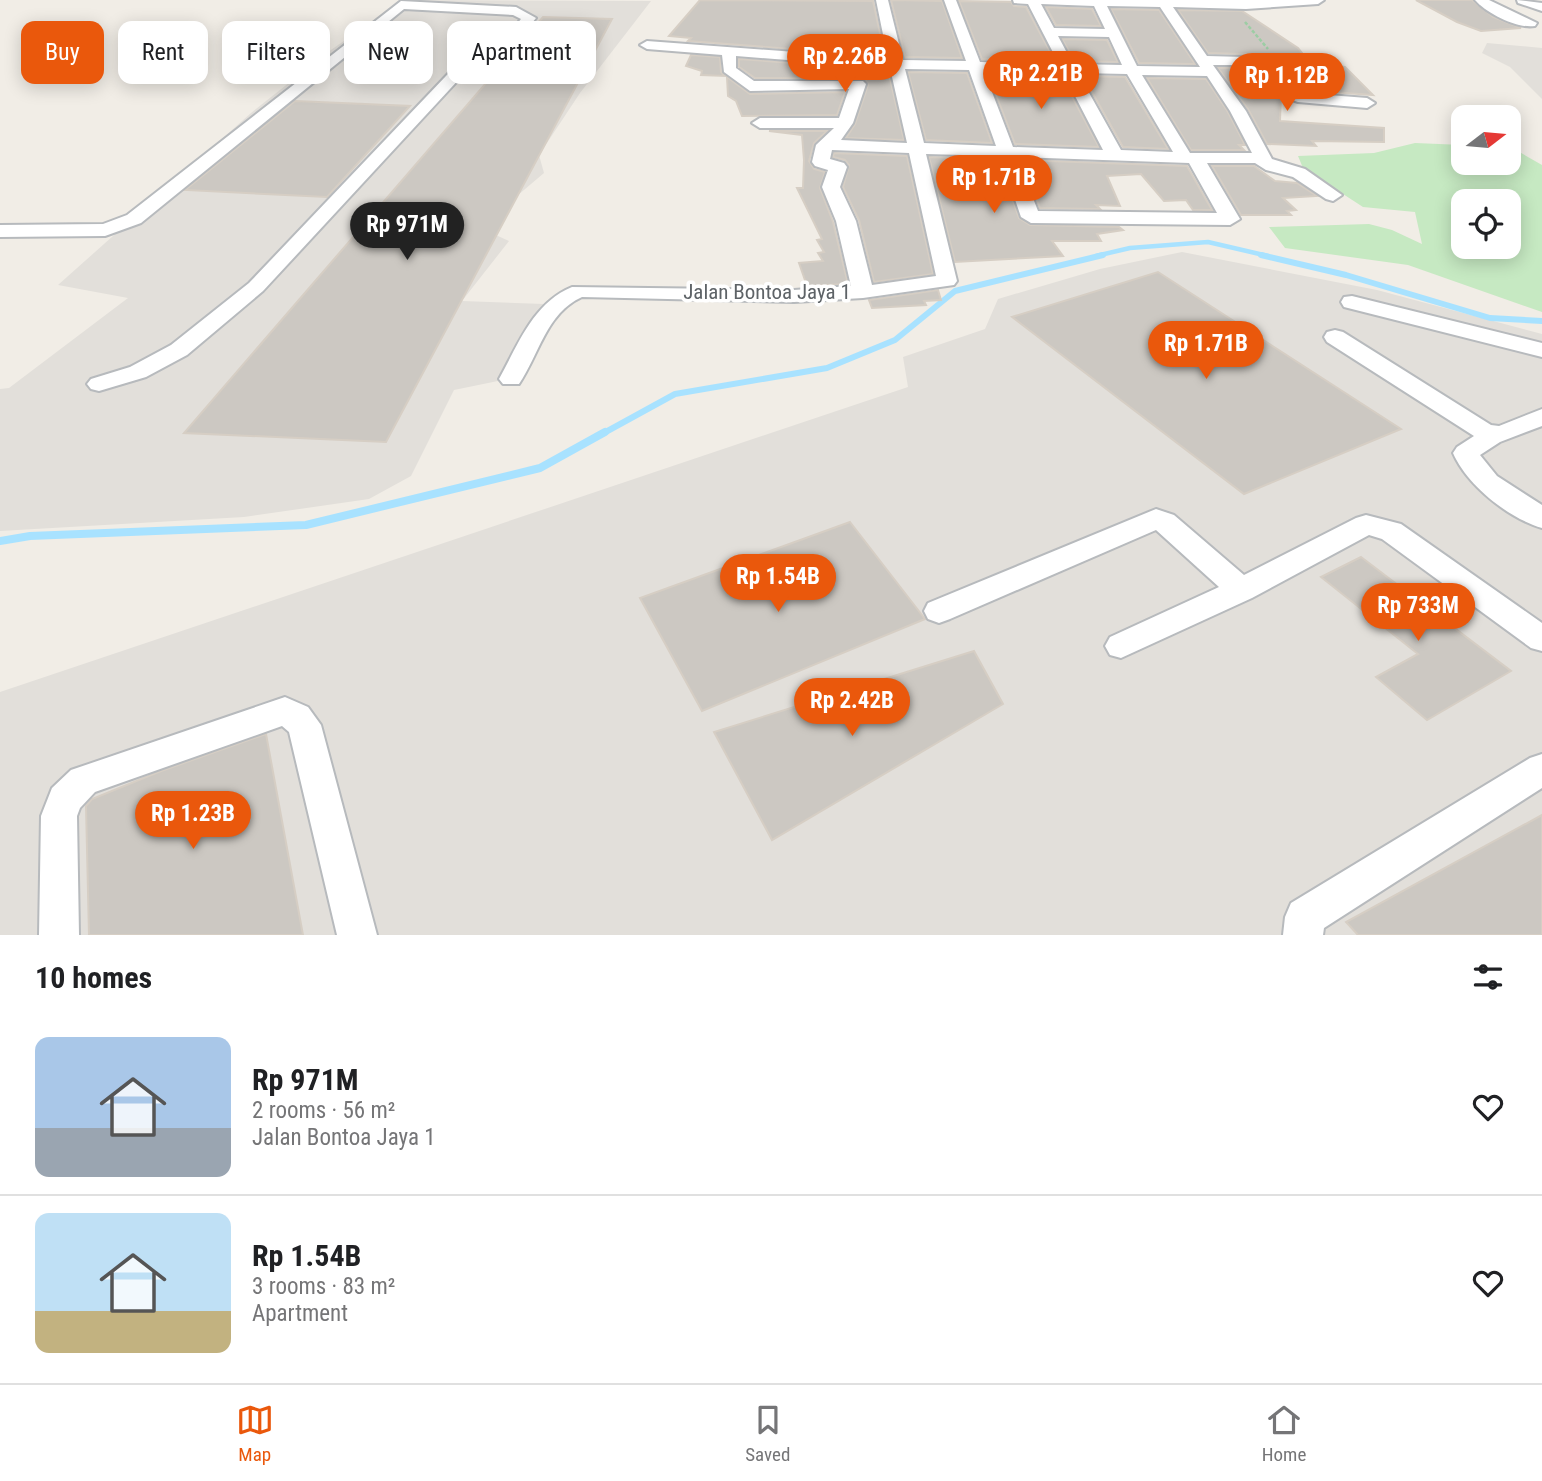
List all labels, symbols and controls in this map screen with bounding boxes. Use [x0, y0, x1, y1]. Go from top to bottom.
chip: Buy [21, 21, 104, 84]
chip: Rent [118, 21, 208, 84]
chip: Filters [222, 21, 330, 84]
chip: New [344, 21, 433, 84]
chip: Apartment [447, 21, 596, 84]
pin: Rp 2.26B [773, 34, 917, 94]
text: Rp 2.26B [803, 43, 887, 70]
pin: Rp 2.21B [969, 52, 1113, 111]
pin: Rp 1.12B [1215, 54, 1359, 113]
text: Rp 2.21B [999, 60, 1083, 87]
text: Rp 1.12B [1245, 62, 1329, 89]
north arrow [1451, 105, 1521, 175]
map controls [1451, 105, 1521, 259]
pin: Rp 1.71B [922, 156, 1066, 215]
text: Rp 1.71B [952, 164, 1036, 191]
button: locate [1451, 189, 1521, 259]
pin: Rp 971M [342, 202, 472, 262]
text: Rp 971M [366, 211, 448, 238]
street label: Jalan Bontoa Jaya 1 [683, 280, 851, 304]
pin: Rp 1.71B [1134, 322, 1278, 381]
text: Rp 1.71B [1164, 330, 1248, 357]
pin: Rp 1.54B [706, 554, 850, 614]
text: Rp 1.54B [736, 563, 820, 590]
pin: Rp 733M [1353, 584, 1483, 643]
text: Rp 733M [1377, 592, 1459, 619]
pin: Rp 2.42B [780, 678, 924, 738]
text: Rp 2.42B [810, 687, 894, 714]
pin: Rp 1.23B [121, 792, 265, 851]
text: Rp 1.23B [151, 800, 235, 827]
icon: filters [1469, 958, 1507, 996]
text: 10 homes [35, 960, 152, 995]
text: Rp 971M [252, 1062, 359, 1097]
icon: home [91, 1065, 175, 1149]
icon: heart [1469, 1088, 1507, 1126]
text: 2 rooms · 56 m² [252, 1097, 395, 1124]
text: Jalan Bontoa Jaya 1 [252, 1124, 436, 1151]
text: Rp 1.54B [252, 1238, 361, 1273]
icon: home [91, 1241, 175, 1325]
icon: heart [1469, 1264, 1507, 1302]
text: 3 rooms · 83 m² [252, 1273, 395, 1300]
text: Apartment [252, 1300, 348, 1327]
tab: Map [236, 1401, 274, 1466]
tab: Saved [745, 1401, 790, 1466]
tab: Home [1262, 1401, 1306, 1466]

